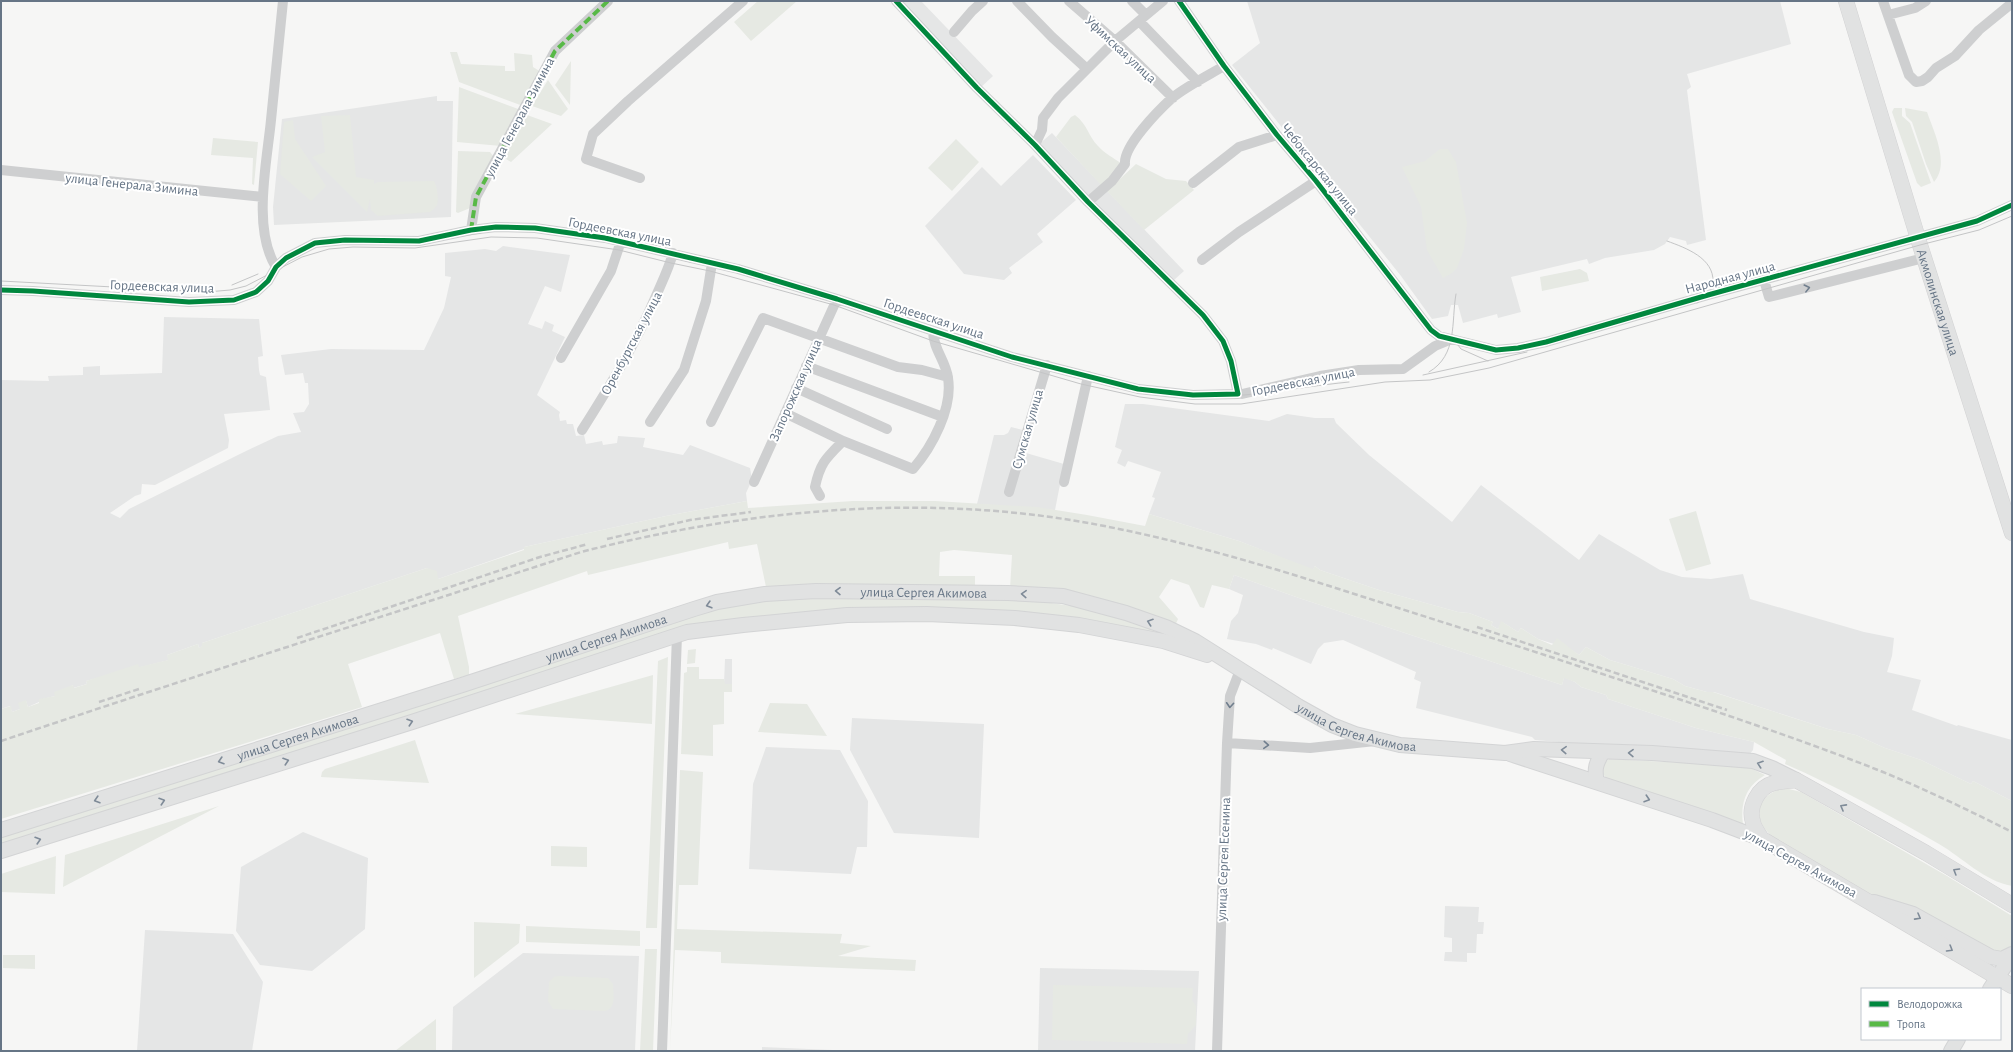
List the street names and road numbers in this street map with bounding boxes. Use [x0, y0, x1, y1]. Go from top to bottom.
street label: Уфимская улица [1082, 13, 1159, 86]
street label: улица Генерала Зимина [482, 55, 558, 181]
street label: Чебоксарская улица [1278, 121, 1361, 219]
street label: улица Генерала Зимина [64, 171, 200, 199]
street label: Гордеевская улица [567, 215, 673, 249]
street label: Акмолинская улица [1914, 247, 1961, 358]
street label: Народная улица [1684, 259, 1777, 297]
street label: Гордеевская улица [109, 278, 215, 296]
street label: Оренбургская улица [599, 289, 665, 397]
street label: Гордеевская улица [882, 296, 986, 342]
street label: Запорожская улица [767, 337, 825, 444]
street label: Гордеевская улица [1250, 365, 1357, 399]
street label: Сумская улица [1010, 387, 1046, 471]
street label: улица Сергея Акимова [860, 585, 988, 601]
street label: улица Сергея Акимова [543, 612, 669, 665]
street label: улица Сергея Акимова [1293, 700, 1417, 754]
street label: улица Сергея Акимова [235, 712, 361, 764]
street label: улица Сергея Есенина [1215, 796, 1233, 922]
street label: улица Сергея Акимова [1741, 827, 1860, 901]

